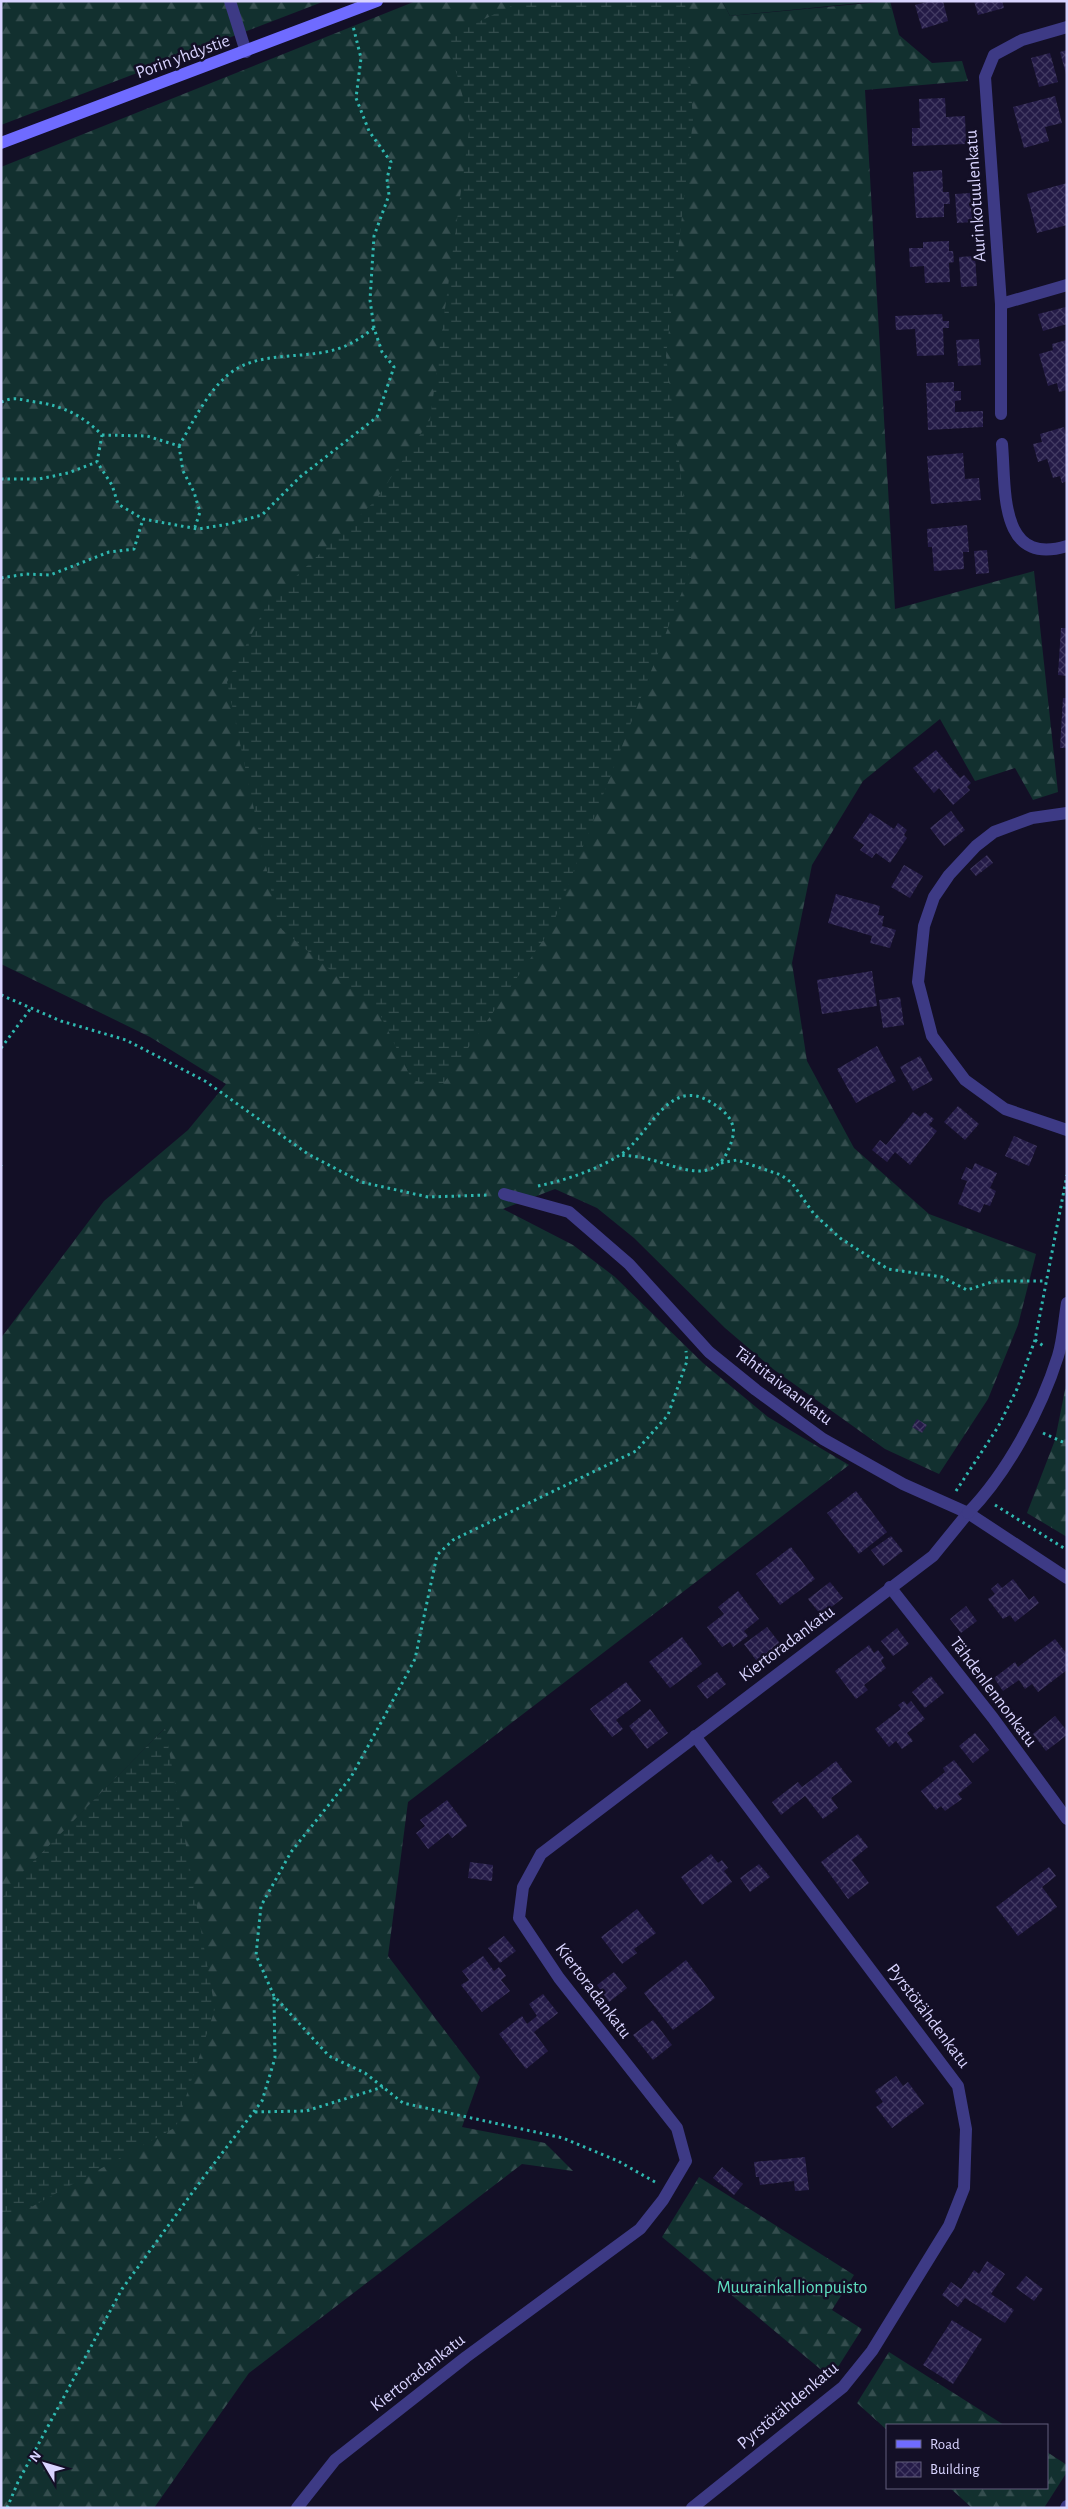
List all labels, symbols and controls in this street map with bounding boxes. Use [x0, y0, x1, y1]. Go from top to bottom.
street label: Porin yhdystie [134, 32, 232, 82]
street label: Aurinkotuulenkatu [962, 129, 990, 263]
street label: Tähtitaivaankatu [730, 1343, 836, 1429]
street label: Kiertoradankatu [736, 1602, 838, 1686]
street label: Tähdenlennonkatu [946, 1634, 1040, 1750]
street label: Kiertoradankatu [551, 1940, 635, 2042]
street label: Pyrstötähdenkatu [883, 1961, 973, 2071]
park label: Muurainkallionpuisto [717, 2279, 867, 2297]
street label: Kiertoradankatu [367, 2331, 469, 2415]
street label: Pyrstötähdenkatu [734, 2359, 842, 2453]
legend [886, 2424, 1048, 2489]
text: Road [930, 2437, 960, 2452]
north arrow [20, 2439, 70, 2489]
text: N [27, 2448, 44, 2465]
text: Building [930, 2462, 980, 2477]

